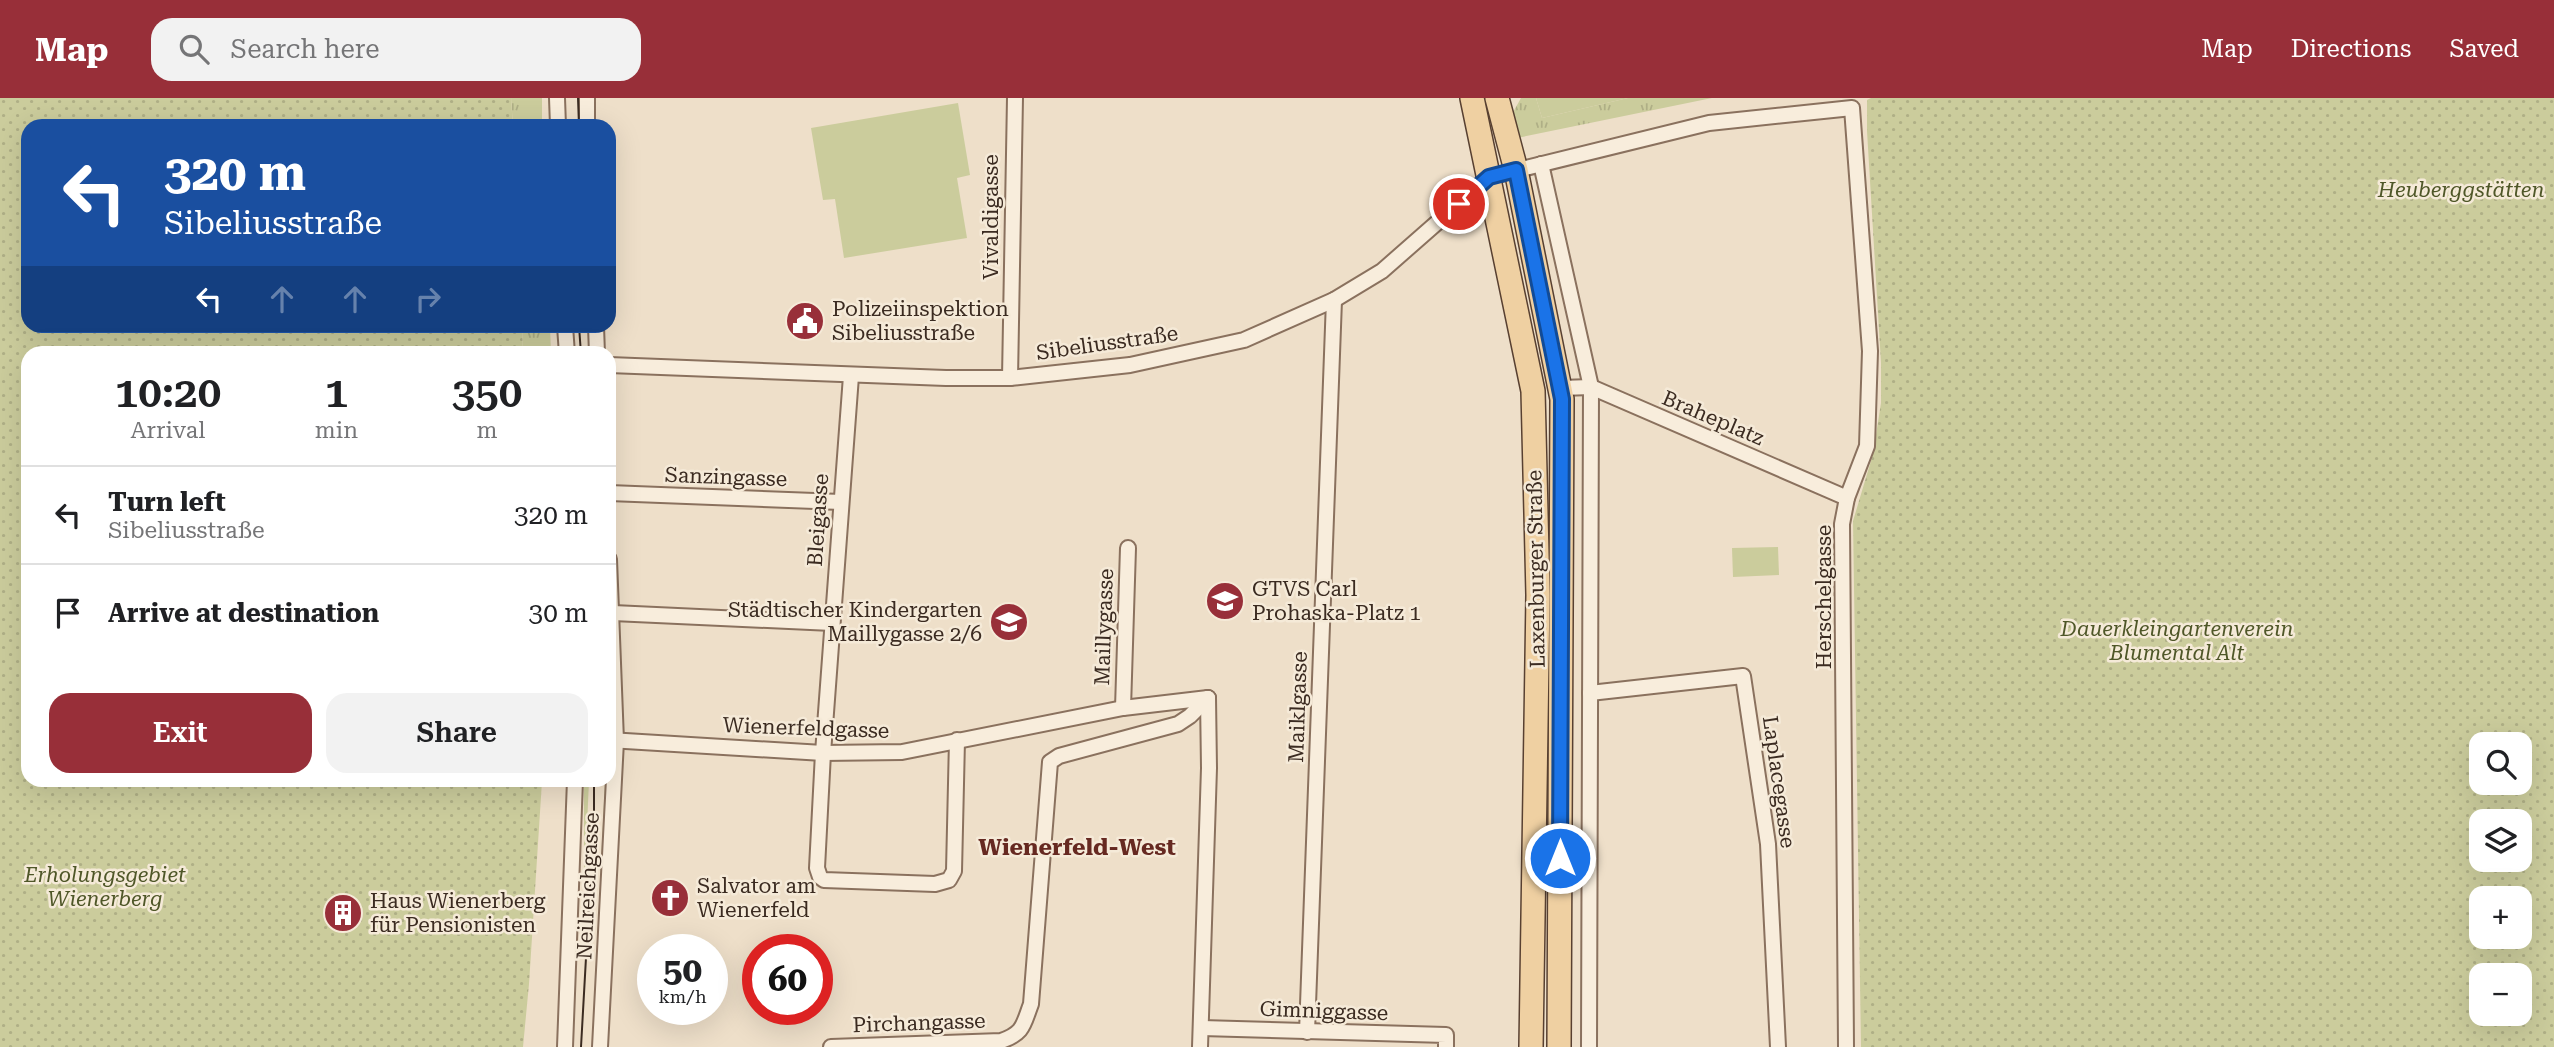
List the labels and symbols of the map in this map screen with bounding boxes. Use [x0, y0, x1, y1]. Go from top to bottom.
street label: Vivaldigasse [979, 154, 1003, 280]
pin [1429, 174, 1489, 234]
park label: Heuberggstätten [2377, 178, 2544, 202]
place label: Polizeiinspektion Sibeliusstraße [832, 297, 1009, 345]
public building icon: Polizeiinspektion Sibeliusstraße [784, 300, 826, 342]
street label: Sibeliusstraße [1034, 321, 1180, 365]
street label: Braheplatz [1658, 386, 1768, 450]
street label: Sanzingasse [664, 463, 788, 491]
street label: Laxenburger Straße [1522, 470, 1550, 668]
street label: Bleigasse [803, 473, 833, 567]
street label: Herschelgasse [1812, 525, 1836, 669]
street label: Maillygasse [1090, 568, 1118, 686]
place label: GTVS Carl Prohaska-Platz 1 [1252, 577, 1421, 625]
school or university icon: GTVS Carl Prohaska-Platz 1 [1204, 580, 1246, 622]
place label: Städtischer Kindergarten Maillygasse 2/6 [728, 598, 982, 646]
school or university icon: Städtischer Kindergarten Maillygasse 2/6 [988, 601, 1030, 643]
park label: Dauerkleingartenverein Blumental Alt [2059, 617, 2294, 665]
street label: Maiklgasse [1284, 651, 1312, 763]
street label: Wienerfeldgasse [722, 713, 890, 743]
street label: Laplacegasse [1758, 714, 1800, 850]
street label: Neilreichgasse [572, 812, 604, 960]
position arrow [1523, 821, 1597, 895]
district label: Wienerfeld-West [978, 834, 1176, 861]
park label: Erholungsgebiet Wienerberg [23, 863, 186, 911]
place label: Salvator am Wienerfeld [697, 874, 816, 922]
church icon: Salvator am Wienerfeld [649, 877, 691, 919]
place label: Haus Wienerberg für Pensionisten [370, 889, 546, 937]
building icon: Haus Wienerberg für Pensionisten [322, 892, 364, 934]
speed limit sign: 60 [742, 934, 833, 1025]
street label: Gimniggasse [1259, 997, 1389, 1025]
street label: Pirchangasse [852, 1009, 986, 1037]

